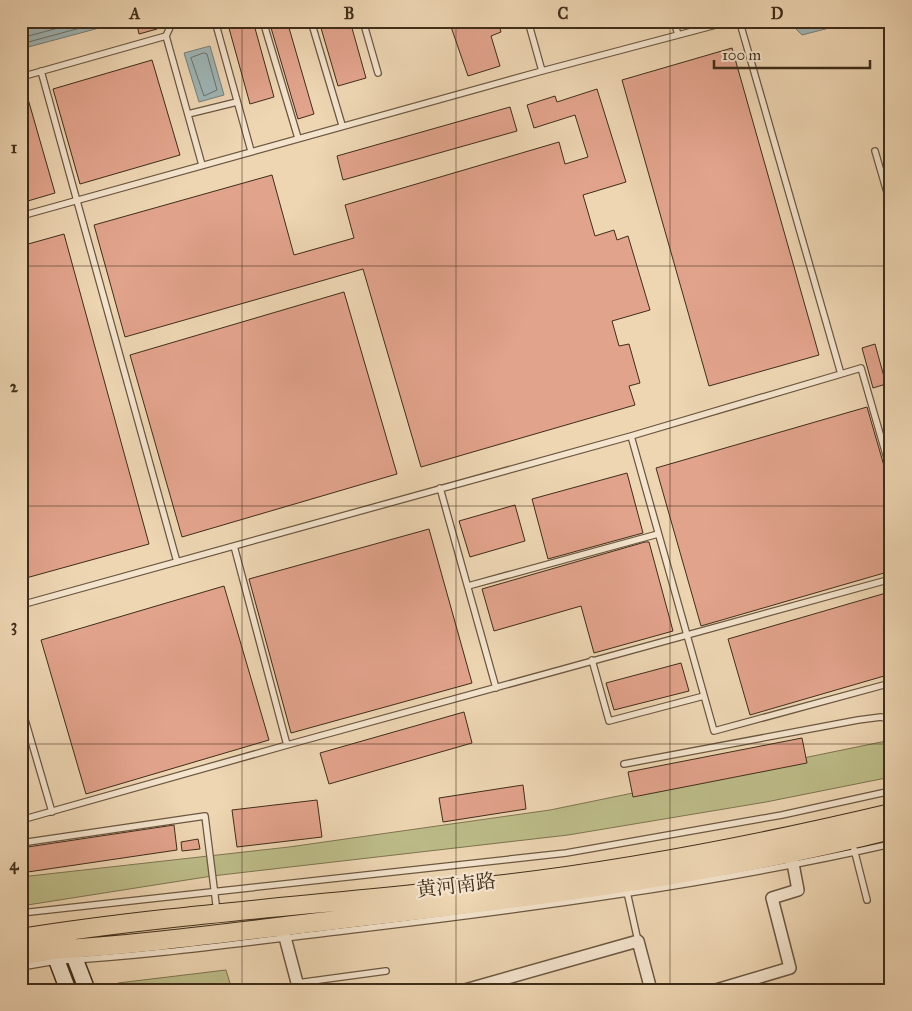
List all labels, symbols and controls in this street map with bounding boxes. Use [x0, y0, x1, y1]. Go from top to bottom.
text: A [129, 4, 141, 23]
text: B [344, 4, 354, 23]
text: C [558, 4, 569, 23]
text: D [771, 4, 784, 23]
scale bar [714, 38, 871, 70]
text: 100 m [722, 46, 762, 64]
text: 1 [11, 138, 18, 157]
text: 2 [10, 377, 19, 396]
text: 3 [11, 616, 17, 636]
text: 4 [10, 855, 20, 875]
street label: 黄河南路 [415, 868, 497, 902]

